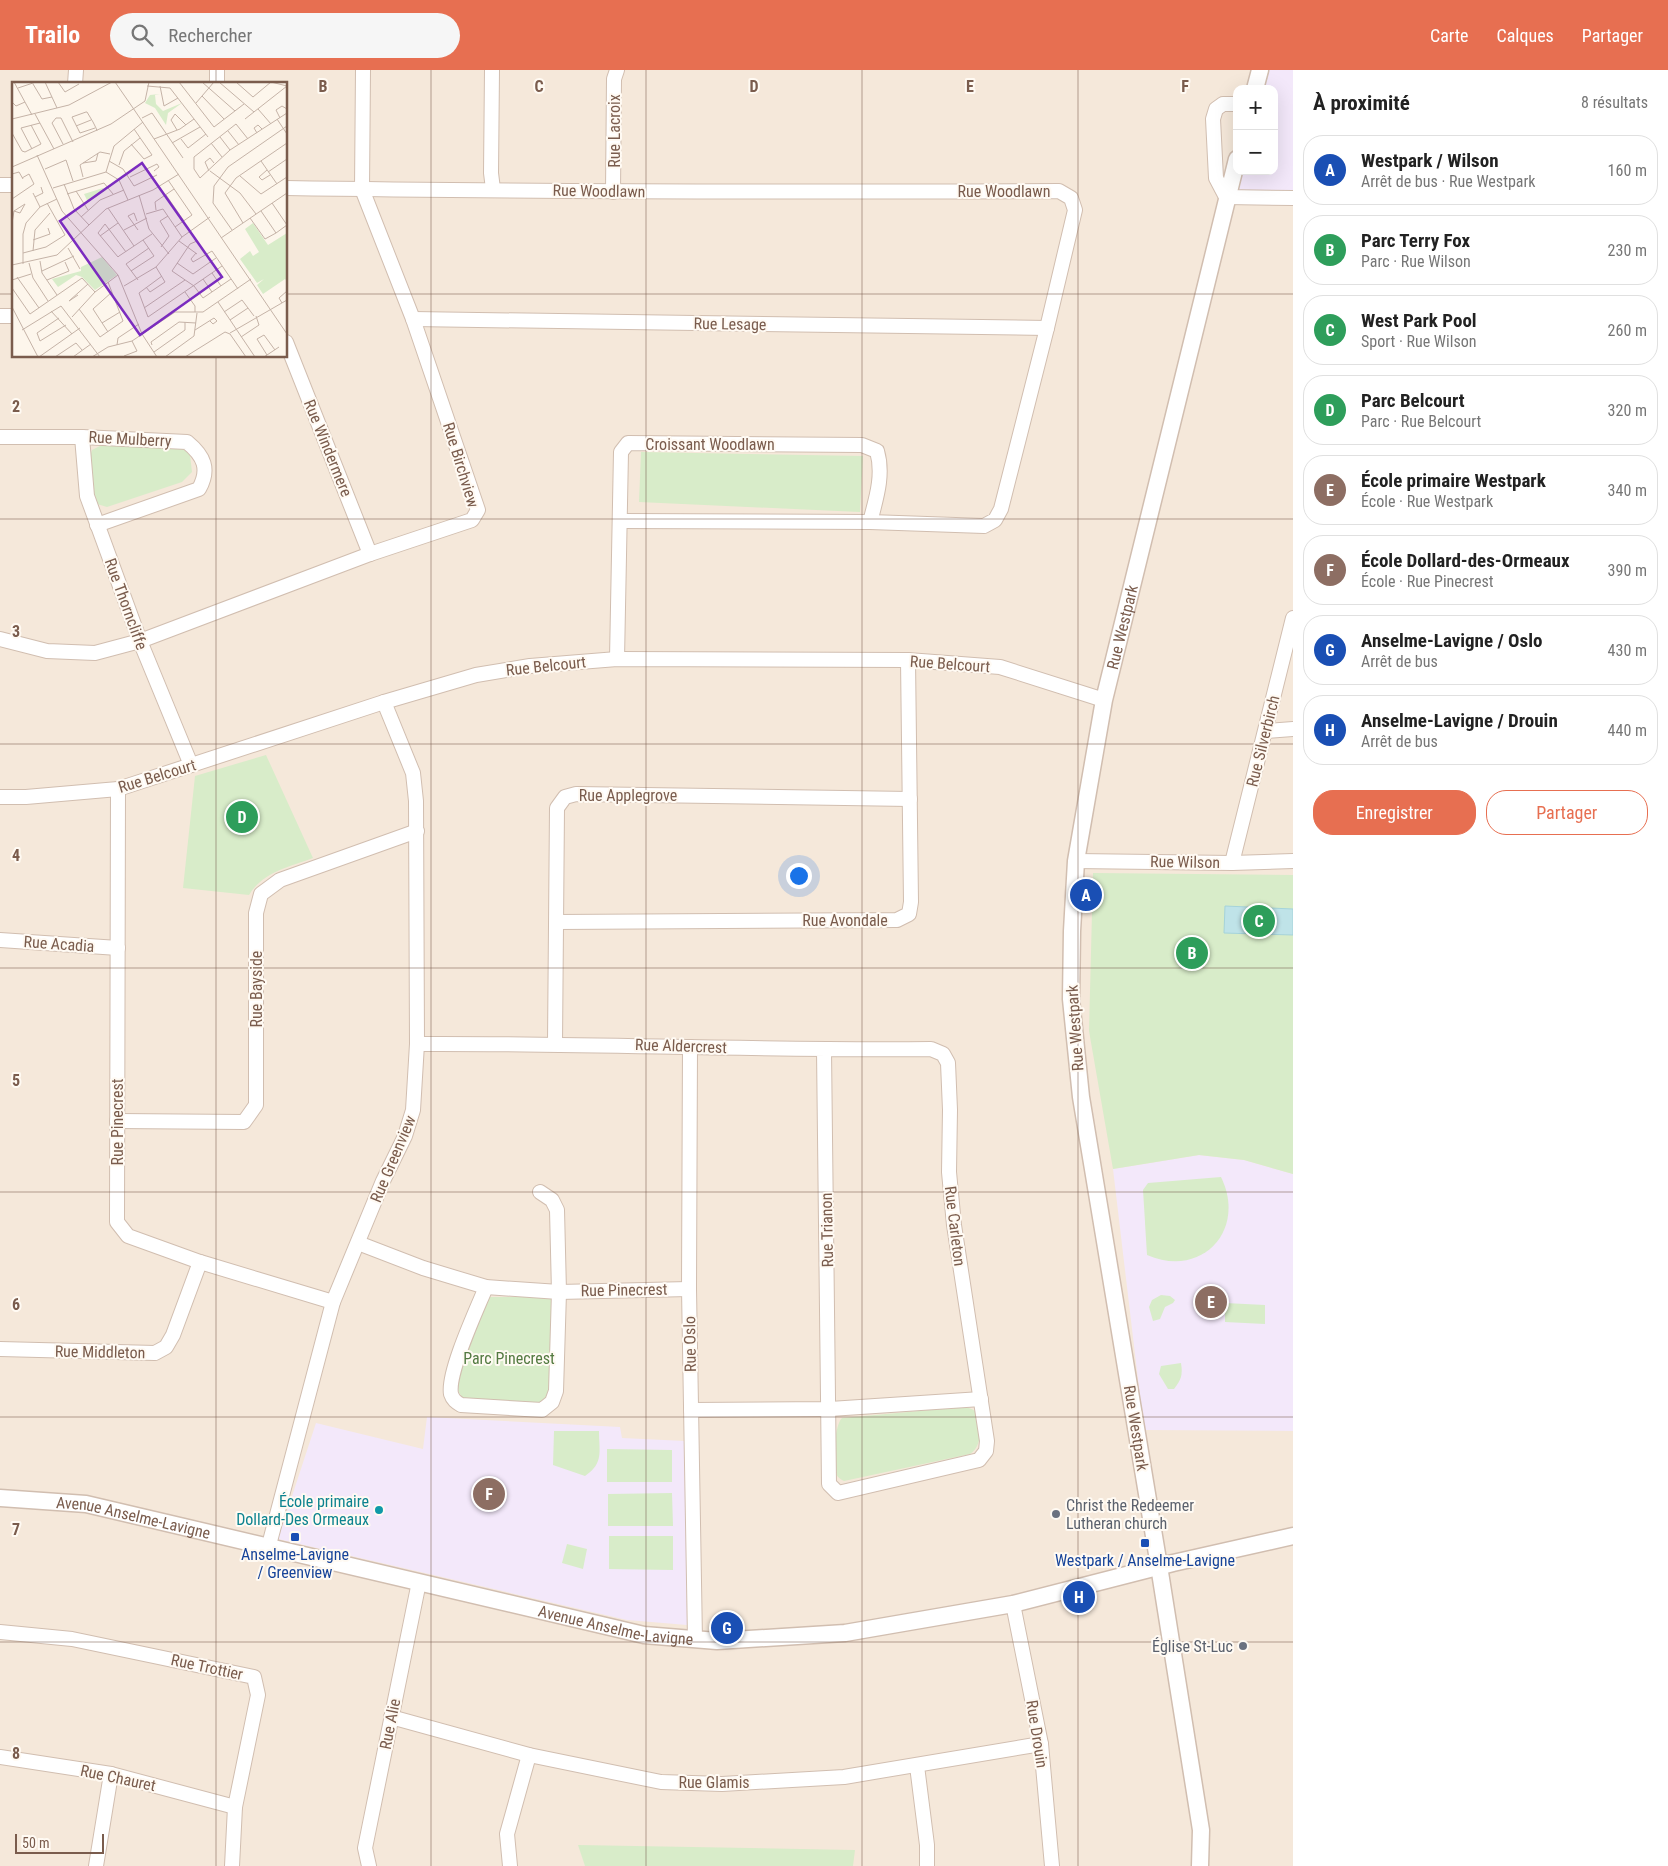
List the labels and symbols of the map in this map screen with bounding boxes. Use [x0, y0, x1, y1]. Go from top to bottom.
text: B [319, 77, 328, 96]
text: C [534, 77, 544, 96]
text: D [749, 77, 759, 96]
text: E [966, 77, 974, 96]
text: F [1181, 77, 1189, 96]
inset map [12, 82, 288, 358]
street label: Rue Lacroix [605, 94, 624, 168]
street label: Rue Woodlawn [552, 181, 646, 201]
street label: Rue Woodlawn [958, 182, 1050, 201]
street label: Rue Lesage [693, 314, 767, 334]
text: 2 [12, 397, 20, 416]
street label: Rue Windermere [300, 397, 356, 499]
street label: Rue Birchview [439, 420, 483, 510]
street label: Rue Mulberry [88, 427, 172, 451]
street label: Croissant Woodlawn [645, 435, 775, 454]
street label: Rue Thorncliffe [101, 556, 151, 652]
street label: Rue Westpark [1102, 582, 1142, 671]
text: 3 [12, 622, 20, 641]
street label: Rue Belcourt [505, 652, 587, 680]
street label: Rue Belcourt [909, 652, 991, 676]
street label: Rue Silverbirch [1242, 693, 1284, 789]
street label: Rue Belcourt [116, 755, 199, 797]
street label: Rue Applegrove [579, 786, 677, 805]
pin: D [226, 798, 258, 836]
text: 4 [12, 846, 20, 865]
street label: Rue Wilson [1150, 852, 1220, 872]
your location [786, 863, 812, 889]
pin: A [1070, 876, 1102, 914]
pin: C [1243, 902, 1275, 940]
street label: Rue Avondale [802, 911, 888, 930]
street label: Rue Acadia [23, 932, 95, 956]
pin: B [1176, 934, 1208, 972]
street label: Rue Bayside [247, 951, 266, 1027]
street label: Rue Westpark [1062, 983, 1087, 1072]
street label: Rue Aldercrest [635, 1035, 728, 1057]
text: 5 [12, 1071, 20, 1090]
street label: Rue Pinecrest [108, 1078, 127, 1165]
street label: Rue Greenview [366, 1113, 420, 1205]
street label: Rue Carleton [941, 1185, 969, 1267]
street label: Rue Trianon [817, 1193, 837, 1267]
street label: Rue Pinecrest [580, 1280, 668, 1300]
pin: E [1195, 1283, 1227, 1321]
text: 6 [12, 1295, 20, 1314]
street label: Rue Oslo [680, 1316, 700, 1372]
street label: Rue Middleton [55, 1342, 145, 1362]
park label: Parc Pinecrest [463, 1349, 555, 1368]
street label: Rue Westpark [1120, 1384, 1152, 1473]
pin: F [473, 1475, 505, 1513]
street label: Avenue Anselme-Lavigne [55, 1492, 212, 1542]
place label: École primaire Dollard-Des Ormeaux [236, 1492, 369, 1529]
place label: Christ the Redeemer Lutheran church [1066, 1496, 1194, 1533]
marker: École primaire Dollard-Des Ormeaux [373, 1504, 385, 1516]
marker: Christ the Redeemer Lutheran church [1050, 1508, 1062, 1520]
text: 7 [12, 1520, 20, 1539]
marker: Anselme-Lavigne / Greenview [289, 1531, 301, 1543]
marker: Westpark / Anselme-Lavigne [1139, 1537, 1151, 1549]
place label: Anselme-Lavigne / Greenview [241, 1545, 349, 1582]
place label: Westpark / Anselme-Lavigne [1055, 1551, 1235, 1570]
pin: H [1063, 1578, 1095, 1616]
street label: Avenue Anselme-Lavigne [537, 1601, 694, 1649]
pin: G [711, 1609, 743, 1647]
place label: Église St-Luc [1152, 1637, 1233, 1656]
marker: Église St-Luc [1237, 1640, 1249, 1652]
street label: Rue Trottier [169, 1650, 245, 1684]
street label: Rue Alie [376, 1697, 404, 1751]
street label: Rue Drouin [1022, 1699, 1052, 1769]
text: 8 [12, 1744, 20, 1763]
street label: Rue Chauret [79, 1761, 158, 1795]
street label: Rue Glamis [678, 1773, 750, 1792]
scale bar [15, 1831, 104, 1854]

